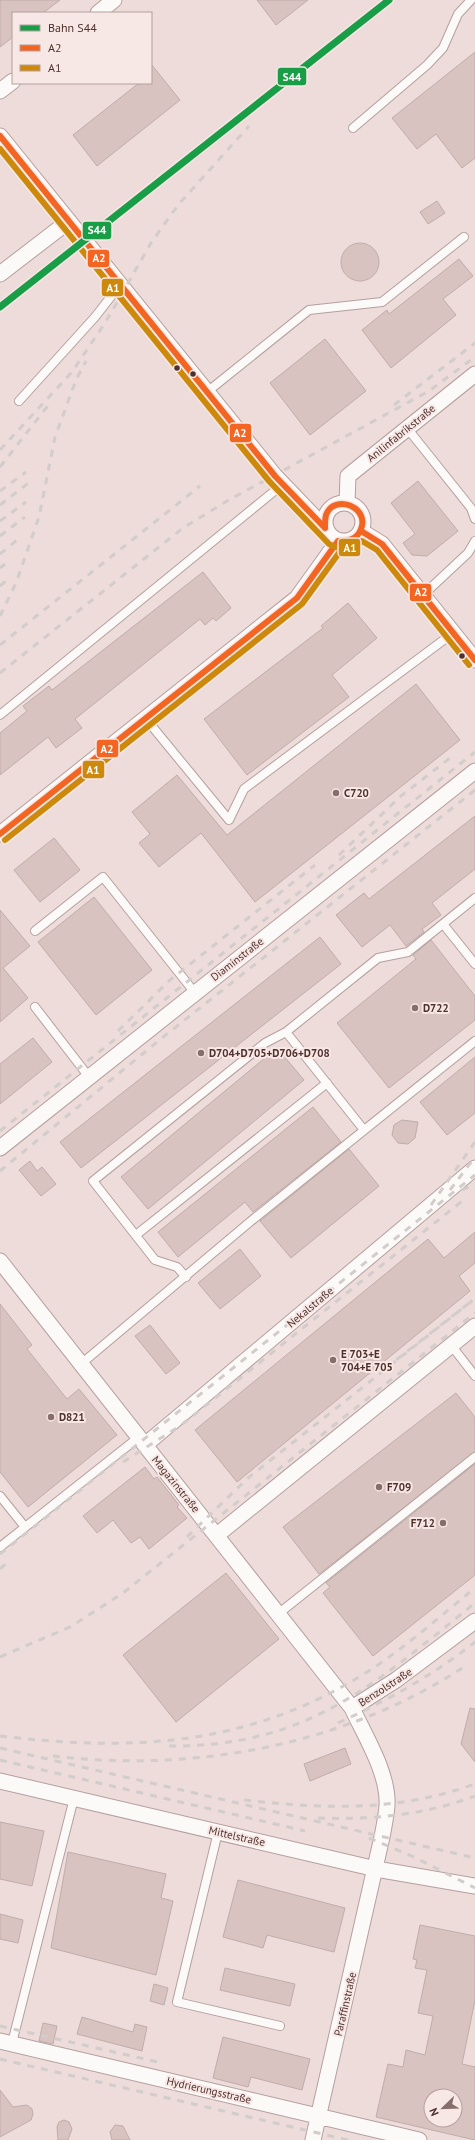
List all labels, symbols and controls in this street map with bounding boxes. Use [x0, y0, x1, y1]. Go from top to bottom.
legend [12, 12, 152, 84]
text: Bahn S44 [48, 20, 97, 35]
text: A2 [48, 40, 62, 55]
text: A1 [48, 60, 62, 75]
line badge: S44 [277, 67, 307, 86]
text: S44 [283, 70, 302, 84]
line badge: S44 [82, 221, 112, 240]
text: S44 [88, 223, 107, 237]
line badge: A2 [87, 249, 110, 268]
text: A2 [93, 251, 105, 265]
line badge: A1 [101, 278, 124, 297]
text: A1 [107, 281, 119, 295]
unlabelled marker [172, 363, 182, 373]
unlabelled marker [188, 369, 198, 379]
street label: Anilinfabrikstraße [364, 401, 438, 465]
line badge: A2 [229, 423, 252, 443]
text: A2 [234, 426, 246, 440]
line badge: A1 [338, 538, 361, 557]
text: A1 [344, 541, 356, 555]
line badge: A2 [409, 583, 432, 602]
text: A2 [415, 585, 427, 599]
unlabelled marker [457, 651, 467, 661]
line badge: A2 [96, 739, 119, 758]
text: A2 [101, 742, 113, 756]
line badge: A1 [82, 760, 105, 779]
text: A1 [87, 763, 99, 777]
place label: C720 [344, 786, 369, 800]
marker: C720 [331, 788, 341, 798]
street label: Diaminstraße [208, 934, 267, 984]
place label: D722 [423, 1001, 449, 1015]
marker: D722 [410, 1003, 420, 1013]
place label: D704+D705+D706+D708 [209, 1046, 330, 1060]
marker: D704+D705+D706+D708 [196, 1048, 206, 1058]
street label: Nekalstraße [284, 1283, 336, 1331]
place label: E 703+E 704+E 705 [341, 1347, 393, 1374]
marker: E 703+E 704+E 705 [328, 1355, 338, 1365]
place label: D821 [59, 1410, 85, 1424]
marker: D821 [46, 1412, 56, 1422]
street label: Magazinstraße [149, 1453, 203, 1516]
place label: F709 [387, 1480, 411, 1494]
marker: F709 [374, 1482, 384, 1492]
place label: F712 [411, 1516, 435, 1530]
marker: F712 [438, 1518, 448, 1528]
street label: Benzolstraße [355, 1664, 415, 1710]
street label: Mittelstraße [207, 1823, 267, 1849]
street label: Paraffinstraße [331, 1970, 359, 2038]
street label: Hydrierungsstraße [165, 2073, 253, 2107]
north arrow [423, 2088, 463, 2128]
text: N [426, 2106, 442, 2118]

